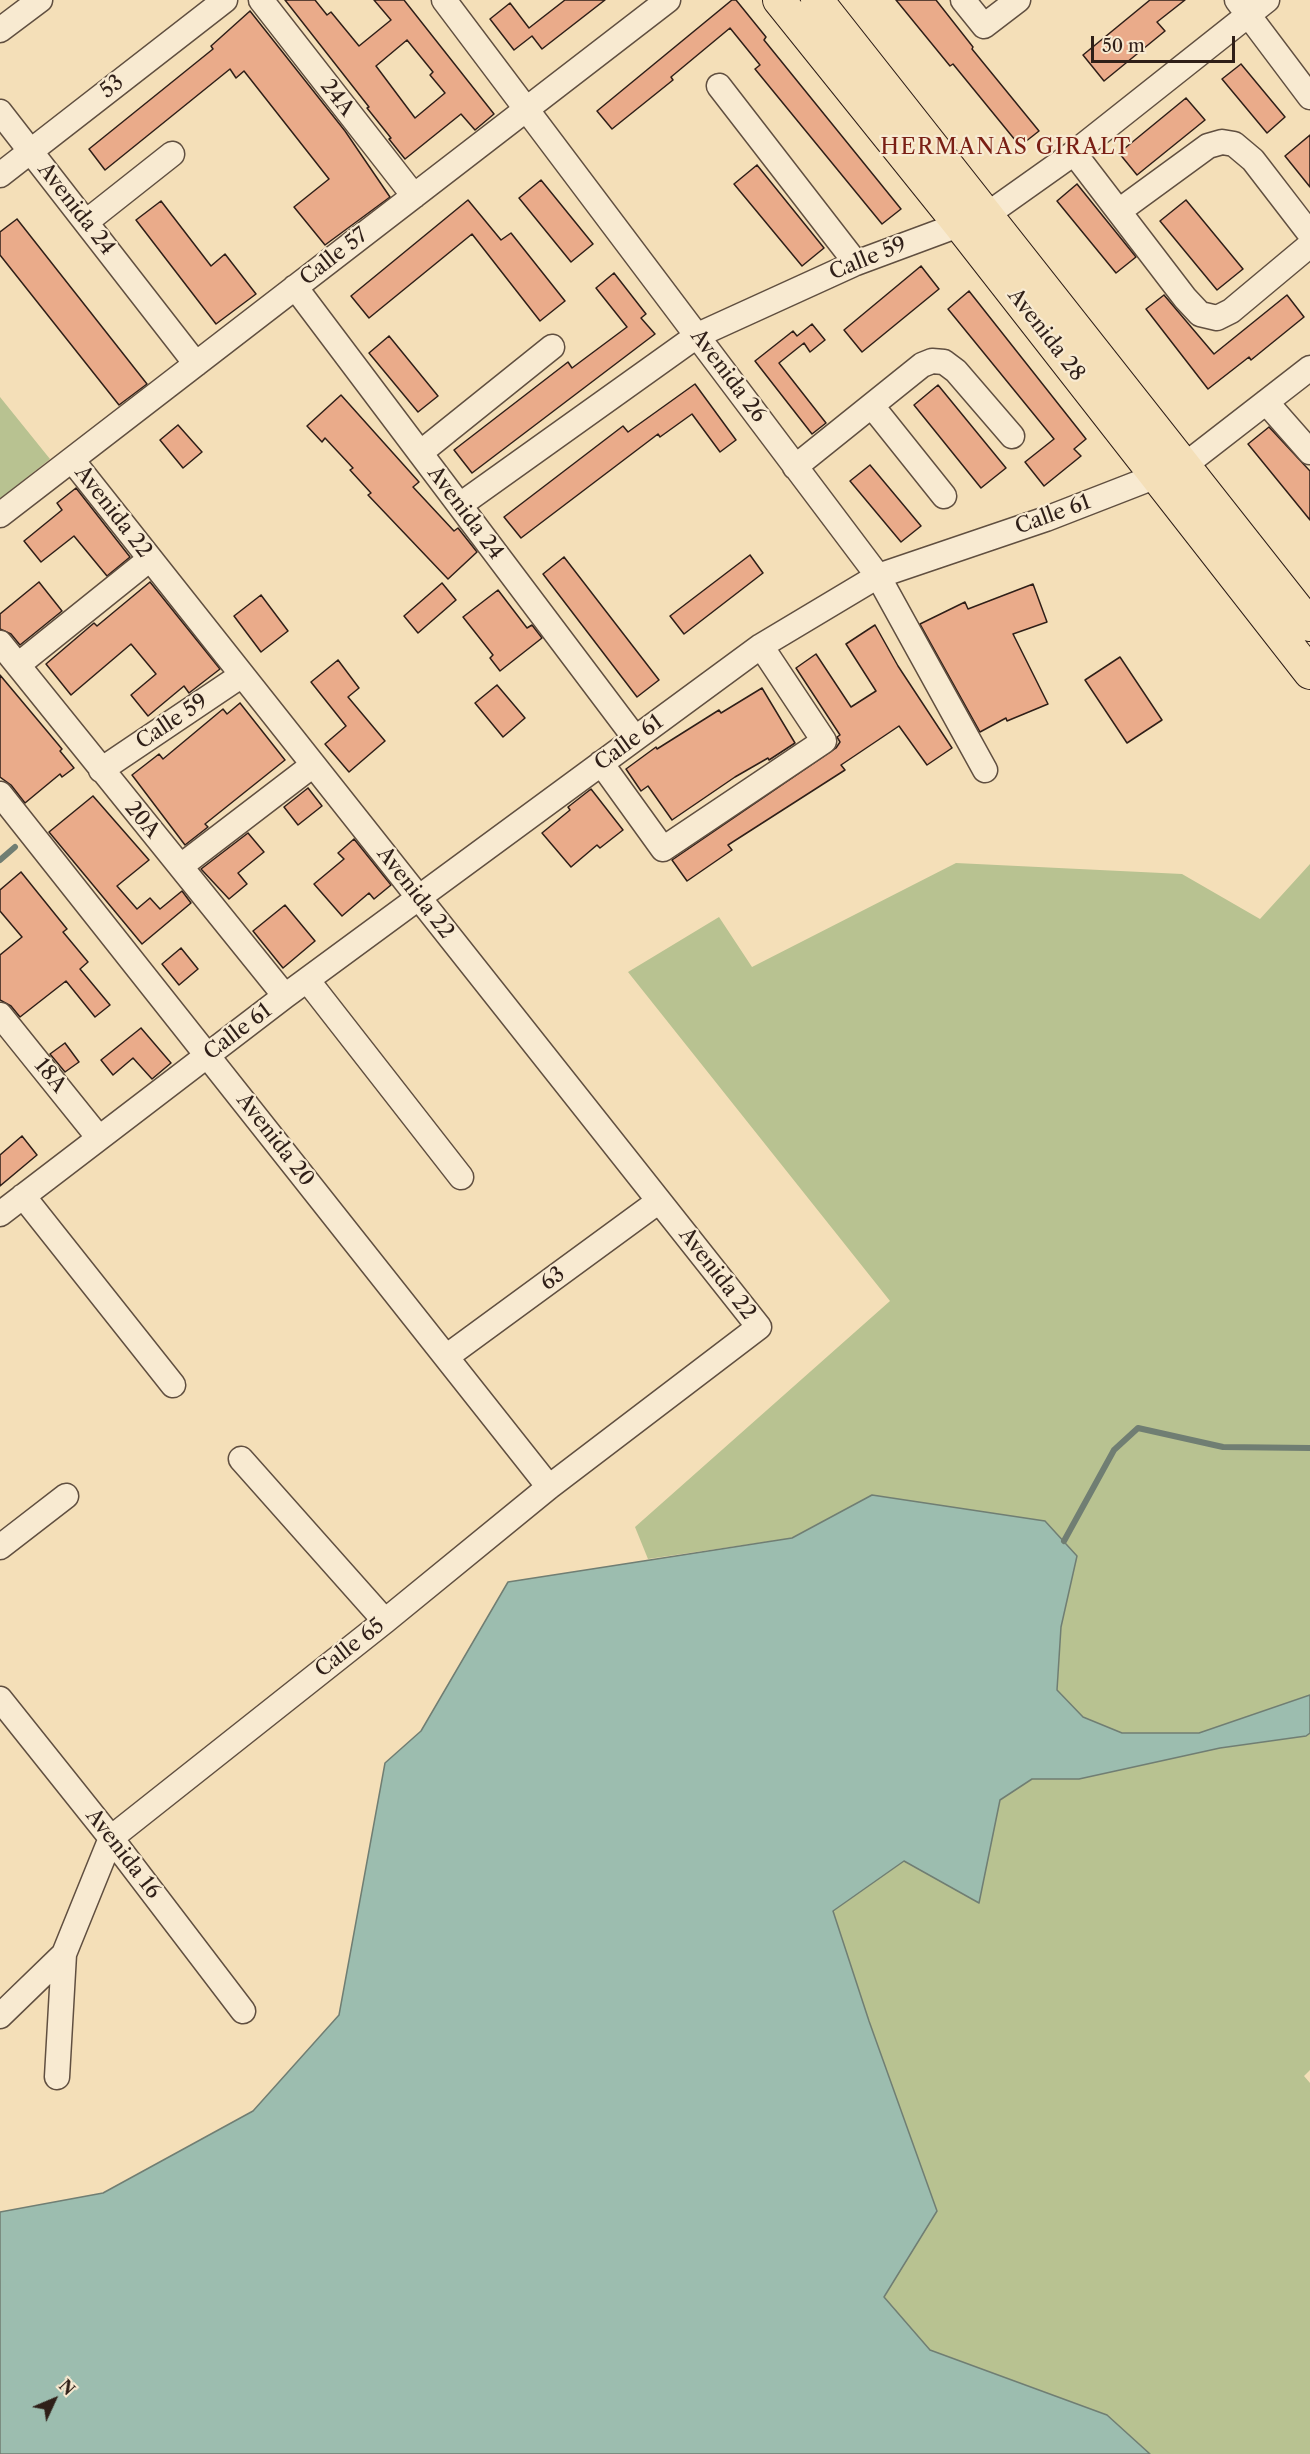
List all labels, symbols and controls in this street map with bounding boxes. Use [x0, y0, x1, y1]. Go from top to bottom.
scale bar [1094, 24, 1238, 62]
text: 50 m [1102, 35, 1145, 57]
street label: 53 [95, 70, 129, 104]
street label: 24A [315, 75, 359, 121]
district label: HERMANAS GIRALT [880, 135, 1132, 161]
street label: Avenida 24 [32, 158, 120, 260]
street label: Calle 57 [295, 223, 373, 291]
street label: Calle 59 [826, 232, 910, 286]
street label: Avenida 28 [1002, 284, 1090, 386]
street label: Avenida 26 [685, 324, 771, 428]
street label: Avenida 22 [69, 461, 157, 563]
street label: Avenida 24 [422, 461, 508, 565]
street label: Calle 61 [1012, 490, 1094, 540]
street label: Calle 59 [131, 689, 213, 755]
street label: Calle 61 [590, 710, 668, 776]
street label: 20A [119, 796, 165, 844]
street label: Avenida 22 [371, 842, 459, 944]
street label: Calle 61 [199, 998, 277, 1066]
street label: 18A [29, 1054, 71, 1098]
street label: Avenida 20 [231, 1088, 319, 1192]
street label: Avenida 22 [673, 1223, 761, 1325]
street label: 63 [536, 1262, 570, 1296]
street label: Calle 65 [310, 1613, 390, 1683]
street label: Avenida 16 [80, 1804, 166, 1904]
north arrow [24, 2370, 84, 2430]
text: N [55, 2376, 79, 2399]

